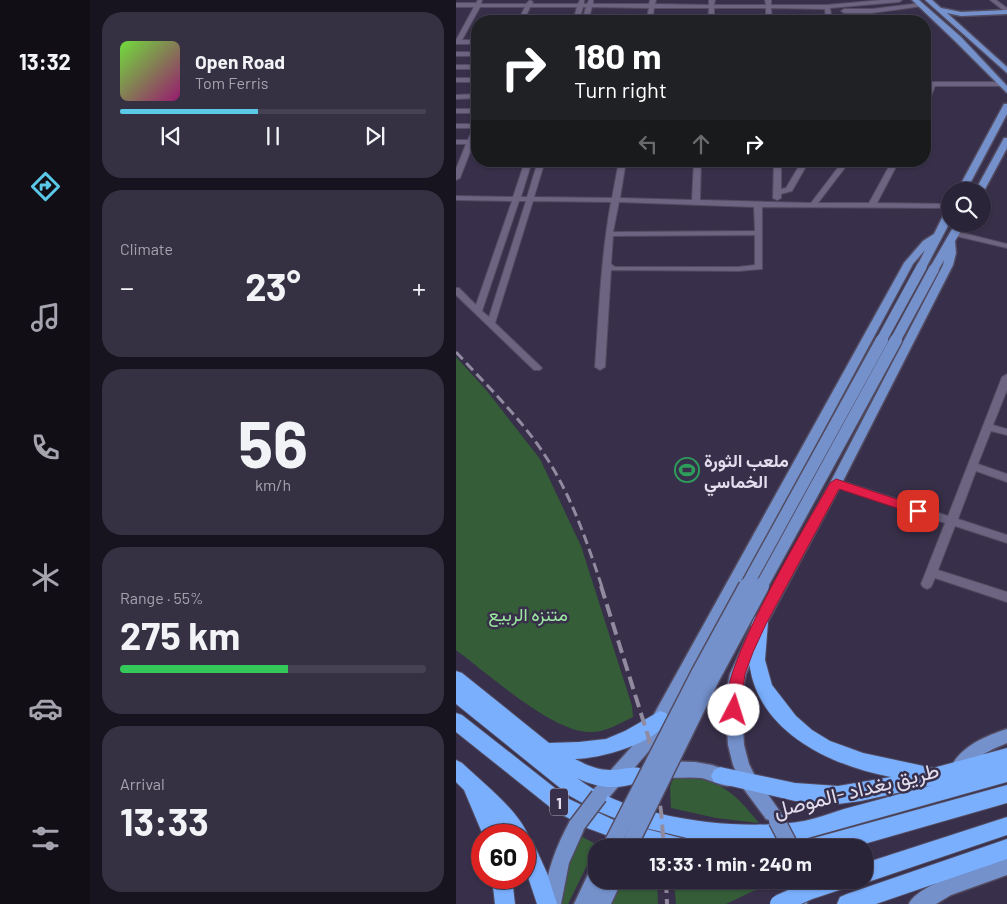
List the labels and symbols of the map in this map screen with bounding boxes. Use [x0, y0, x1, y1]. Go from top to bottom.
place label: ملعب الثورة الخماسي [704, 449, 789, 497]
sports icon: ملعب الثورة الخماسي [674, 457, 700, 483]
pin [897, 490, 939, 532]
park label: متنزه الربيع [488, 603, 568, 627]
position arrow [707, 683, 759, 735]
street label: طريق بغداد -الموصل [771, 756, 942, 824]
road number: 1 [550, 789, 568, 816]
speed limit sign: 60 [471, 824, 536, 889]

